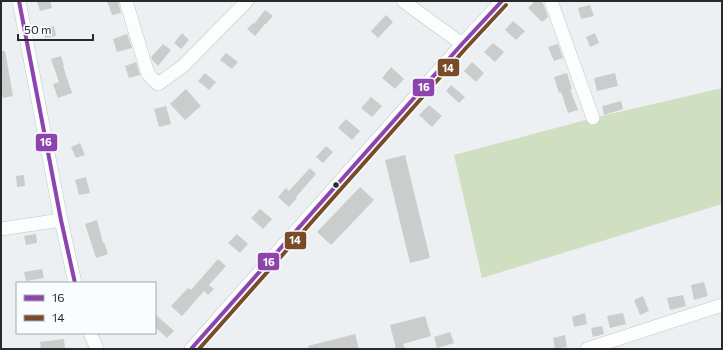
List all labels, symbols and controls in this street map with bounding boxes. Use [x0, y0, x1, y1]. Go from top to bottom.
scale bar [18, 16, 93, 42]
text: 50 m [24, 22, 52, 36]
line badge: 14 [437, 58, 460, 77]
text: 14 [442, 61, 454, 74]
line badge: 16 [412, 78, 435, 97]
text: 16 [418, 80, 430, 93]
line badge: 16 [35, 133, 58, 152]
text: 16 [40, 135, 52, 148]
unlabelled marker [331, 180, 341, 190]
line badge: 14 [284, 231, 307, 250]
text: 14 [289, 233, 301, 246]
line badge: 16 [257, 252, 280, 271]
text: 16 [263, 255, 275, 268]
legend [16, 282, 156, 334]
text: 16 [52, 290, 64, 304]
text: 14 [52, 310, 64, 324]

